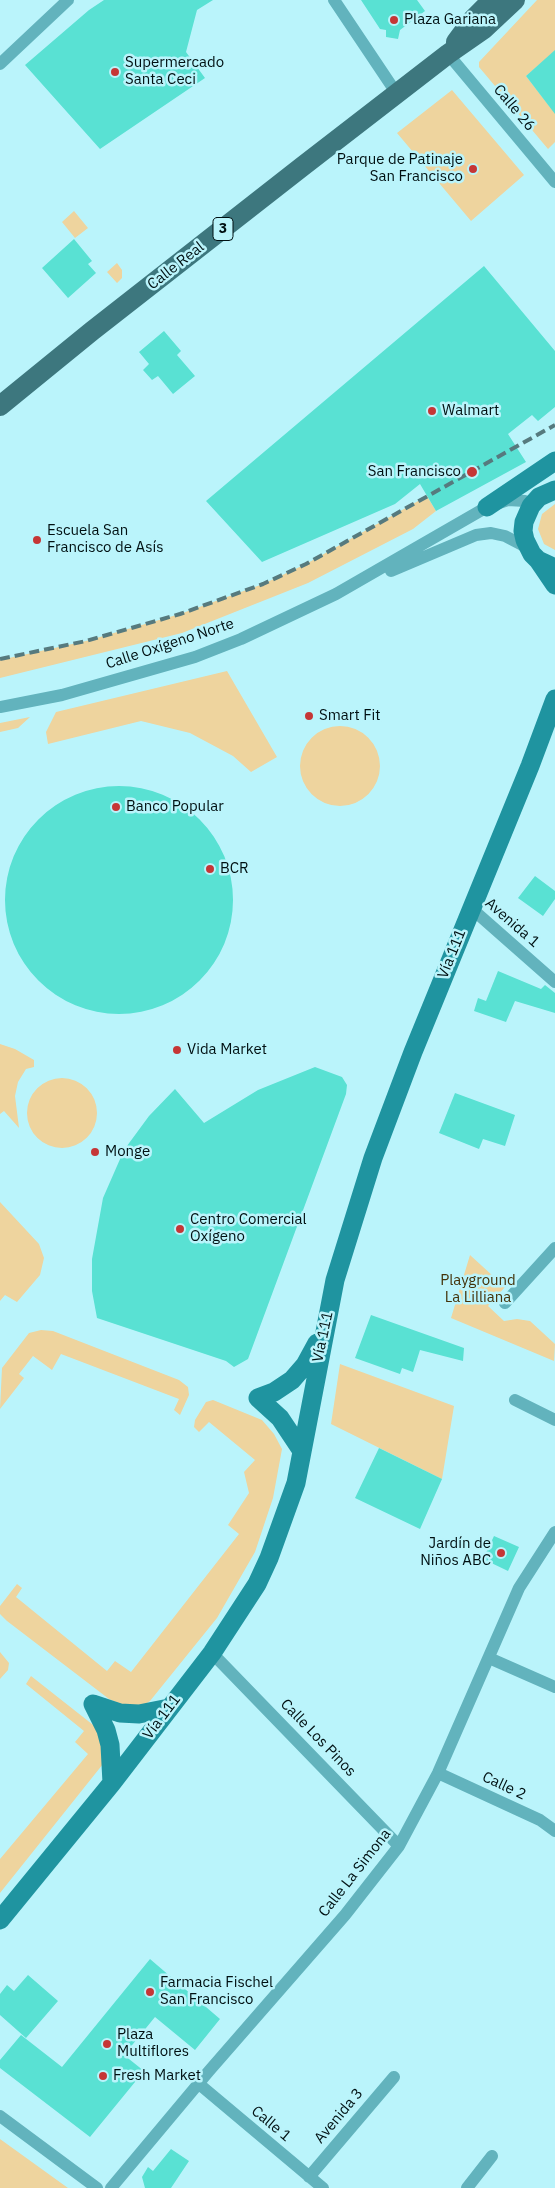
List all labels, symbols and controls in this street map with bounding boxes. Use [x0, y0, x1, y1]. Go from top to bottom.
place label: Plaza Gariana [404, 11, 496, 29]
marker: Plaza Gariana [388, 14, 400, 26]
place label: Supermercado Santa Ceci [125, 54, 224, 89]
marker: Supermercado Santa Ceci [109, 66, 121, 78]
street label: Calle 26 [489, 81, 539, 135]
place label: Parque de Patinaje San Francisco [337, 151, 463, 186]
marker: Parque de Patinaje San Francisco [467, 163, 479, 175]
road number: 3 [213, 218, 233, 240]
street label: Calle Real [144, 238, 208, 294]
place label: Walmart [442, 402, 499, 420]
marker: Walmart [426, 405, 438, 417]
place label: San Francisco [368, 463, 461, 481]
marker: San Francisco [465, 465, 479, 479]
place label: Escuela San Francisco de Asís [47, 522, 164, 557]
marker: Escuela San Francisco de Asís [31, 534, 43, 546]
street label: Calle Oxígeno Norte [104, 615, 236, 673]
place label: Smart Fit [319, 707, 381, 725]
marker: Smart Fit [303, 710, 315, 722]
place label: Banco Popular [126, 798, 224, 816]
marker: Banco Popular [110, 801, 122, 813]
place label: BCR [220, 860, 249, 878]
marker: BCR [204, 863, 216, 875]
street label: Avenida 1 [481, 894, 543, 952]
street label: Vía 111 [434, 927, 470, 981]
place label: Vida Market [187, 1041, 267, 1059]
marker: Vida Market [171, 1044, 183, 1056]
place label: Monge [105, 1143, 150, 1161]
marker: Monge [89, 1146, 101, 1158]
place label: Centro Comercial Oxígeno [190, 1211, 307, 1246]
marker: Centro Comercial Oxígeno [174, 1223, 186, 1235]
park label: Playground La Lilliana [440, 1272, 516, 1307]
street label: Vía 111 [309, 1310, 337, 1364]
place label: Jardín de Niños ABC [420, 1535, 491, 1570]
marker: Jardín de Niños ABC [495, 1547, 507, 1559]
street label: Vía 111 [139, 1691, 185, 1743]
street label: Calle Los Pinos [276, 1695, 360, 1781]
street label: Calle 2 [479, 1768, 529, 1804]
street label: Calle La Simona [315, 1825, 395, 1921]
place label: Farmacia Fischel San Francisco [160, 1974, 273, 2009]
marker: Farmacia Fischel San Francisco [144, 1986, 156, 1998]
place label: Plaza Multiflores [117, 2026, 189, 2061]
marker: Plaza Multiflores [101, 2038, 113, 2050]
place label: Fresh Market [113, 2067, 201, 2085]
marker: Fresh Market [97, 2070, 109, 2082]
street label: Avenida 3 [311, 2085, 367, 2147]
street label: Calle 1 [248, 2102, 294, 2146]

